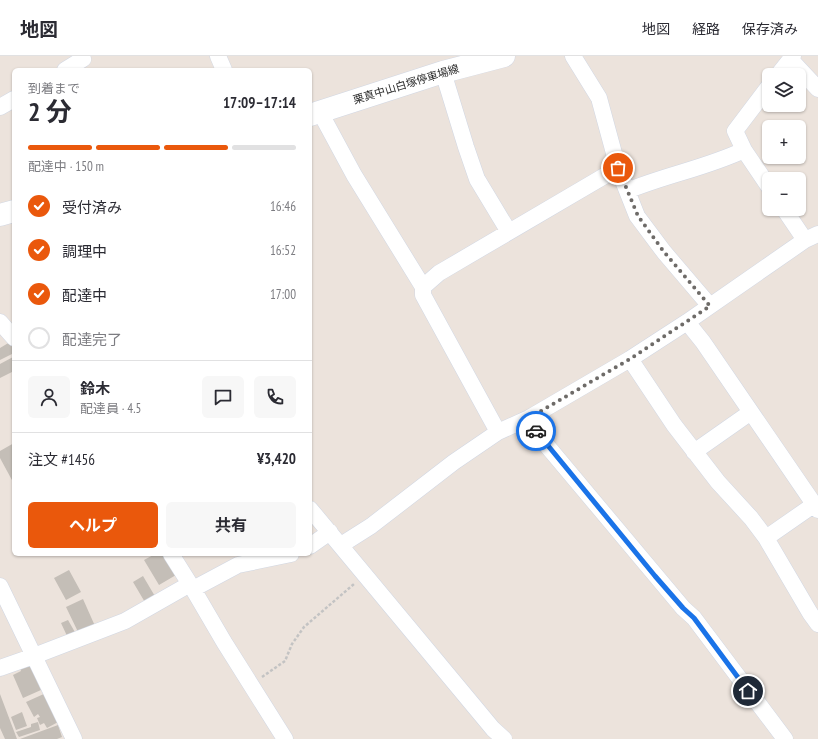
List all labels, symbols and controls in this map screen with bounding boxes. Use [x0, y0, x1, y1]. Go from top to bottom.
text: 地図 [20, 17, 58, 41]
text: 地図 [642, 20, 670, 38]
text: 経路 [692, 20, 720, 38]
text: 保存済み [742, 20, 798, 38]
street label: 栗真中山白塚停車場線 [351, 61, 461, 107]
map controls [762, 68, 806, 216]
button: layers [762, 68, 806, 112]
text: 到着まで [28, 80, 80, 97]
text: 17:09–17:14 [223, 93, 296, 112]
text: 2 分 [28, 95, 72, 128]
button: + [762, 120, 806, 164]
pin [601, 151, 635, 185]
icon: bag [607, 157, 629, 179]
text: 配達中 · 150 m [28, 158, 104, 175]
button: − [762, 172, 806, 216]
icon: check [28, 195, 50, 217]
text: 受付済み [62, 198, 122, 217]
text: 16:46 [270, 198, 296, 215]
icon: check [28, 239, 50, 261]
text: 調理中 [62, 242, 107, 261]
text: 16:52 [270, 242, 296, 259]
icon: check [28, 283, 50, 305]
text: 配達中 [62, 286, 107, 305]
text: 17:00 [270, 286, 296, 303]
text: 配達完了 [62, 330, 122, 349]
button: person [28, 376, 70, 418]
button: chat [202, 376, 244, 418]
button: phone [254, 376, 296, 418]
text: 鈴木 [80, 379, 110, 398]
text: 配達員 · 4.5 [80, 400, 141, 417]
courier [516, 411, 556, 451]
icon: car [525, 420, 547, 442]
text: ¥3,420 [257, 449, 296, 468]
text: 注文 #1456 [28, 450, 95, 469]
button: ヘルプ [28, 502, 158, 548]
button: 共有 [166, 502, 296, 548]
pin [731, 674, 765, 708]
icon: home [737, 680, 759, 702]

